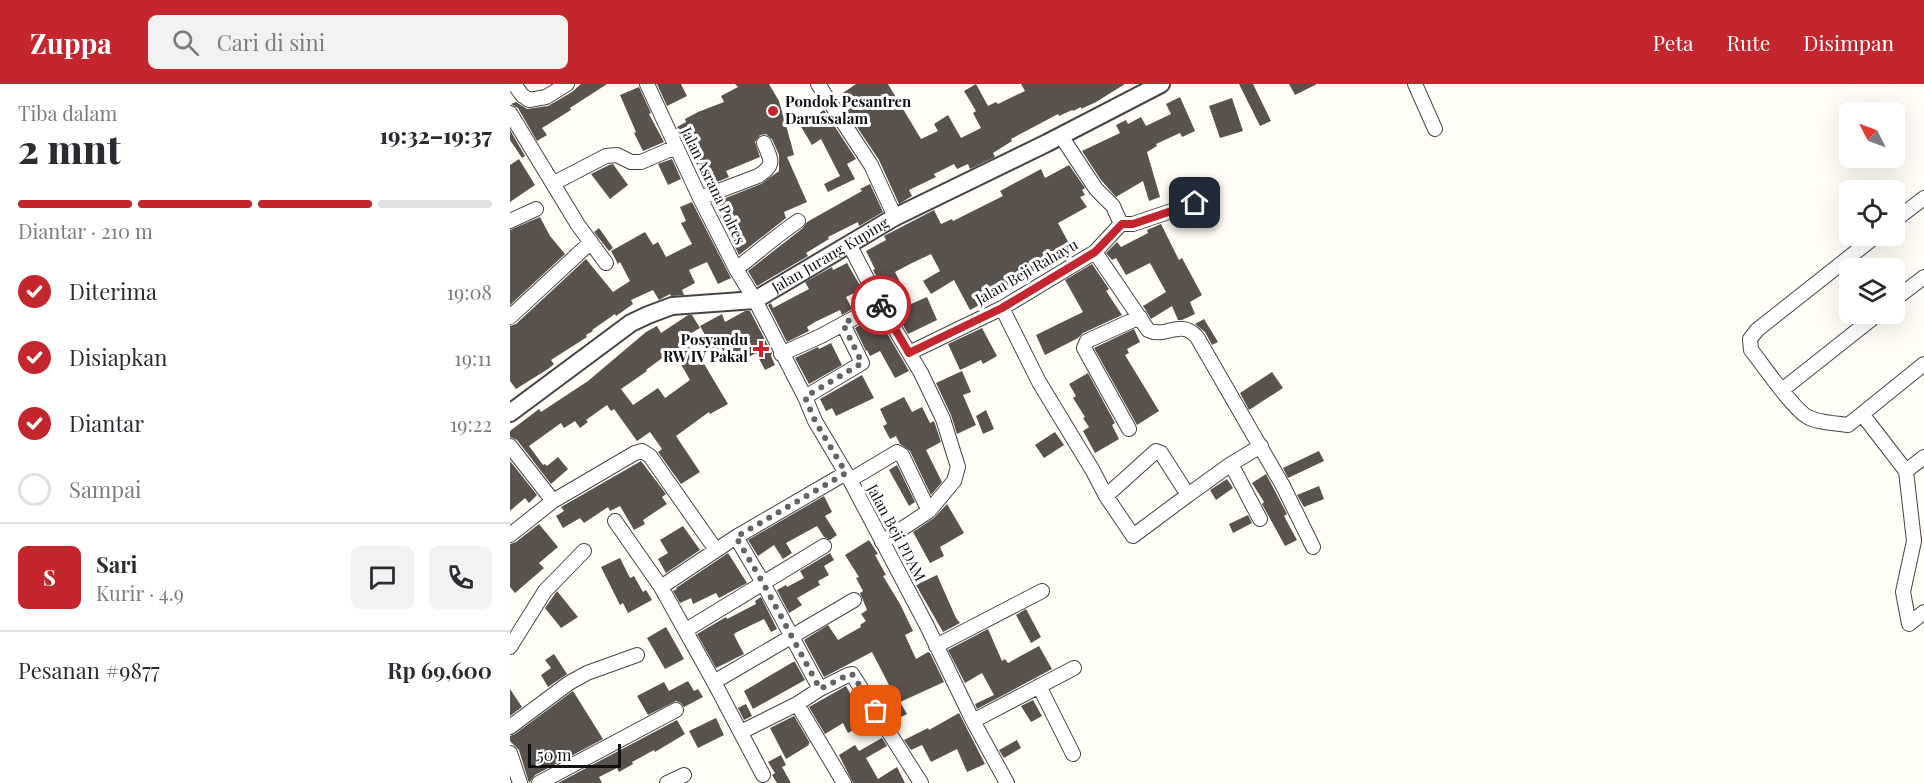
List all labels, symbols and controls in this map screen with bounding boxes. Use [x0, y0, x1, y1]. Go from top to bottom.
search box [148, 15, 568, 69]
text: Zuppa [30, 24, 112, 61]
icon: search [169, 26, 202, 59]
text: Cari di sini [217, 27, 325, 57]
text: Peta [1653, 28, 1693, 56]
text: Rute [1726, 28, 1770, 56]
text: Disimpan [1803, 28, 1894, 56]
place label: Pondok Pesantren Darussalam [785, 91, 912, 128]
text: Tiba dalam [18, 99, 117, 126]
north arrow [1839, 102, 1905, 168]
map controls [1839, 102, 1905, 324]
marker: Pondok Pesantren Darussalam [766, 104, 780, 118]
text: 19:32–19:37 [379, 120, 492, 150]
text: 2 mnt [18, 122, 121, 174]
street label: Jalan Asrana Polres [676, 123, 751, 247]
pin [1169, 177, 1220, 228]
button: locate [1839, 180, 1905, 246]
icon: home [1178, 186, 1211, 219]
street label: Jalan Jurang Kuping [767, 212, 892, 298]
text: Diantar · 210 m [18, 217, 153, 244]
street label: Jalan Beji Rahayu [971, 234, 1082, 309]
button: layers [1839, 258, 1905, 324]
icon: check [18, 275, 51, 308]
courier [851, 275, 911, 335]
text: Diterima [69, 276, 157, 306]
text: 19:08 [447, 278, 492, 305]
icon: bike [865, 289, 898, 322]
place label: Posyandu RW IV Pakal [663, 329, 748, 366]
marker: Posyandu RW IV Pakal [752, 340, 770, 358]
icon: check [18, 341, 51, 374]
text: Disiapkan [69, 342, 167, 372]
text: 19:11 [454, 344, 492, 371]
icon: check [18, 407, 51, 440]
text: Diantar [69, 408, 144, 438]
text: 19:22 [450, 410, 492, 437]
text: Sampai [69, 474, 142, 504]
street label: Jalan Beji PDAM [862, 480, 931, 584]
button: chat [351, 546, 414, 609]
button: phone [429, 546, 492, 609]
text: Sari [96, 549, 137, 579]
text: S [43, 562, 56, 592]
text: Kurir · 4.9 [96, 579, 184, 606]
text: Pesanan #9877 [18, 655, 160, 685]
text: Rp 69,600 [387, 655, 492, 685]
pin [850, 685, 901, 736]
icon: bag [859, 694, 892, 727]
scale bar [528, 741, 621, 768]
text: 50 m [537, 744, 571, 765]

